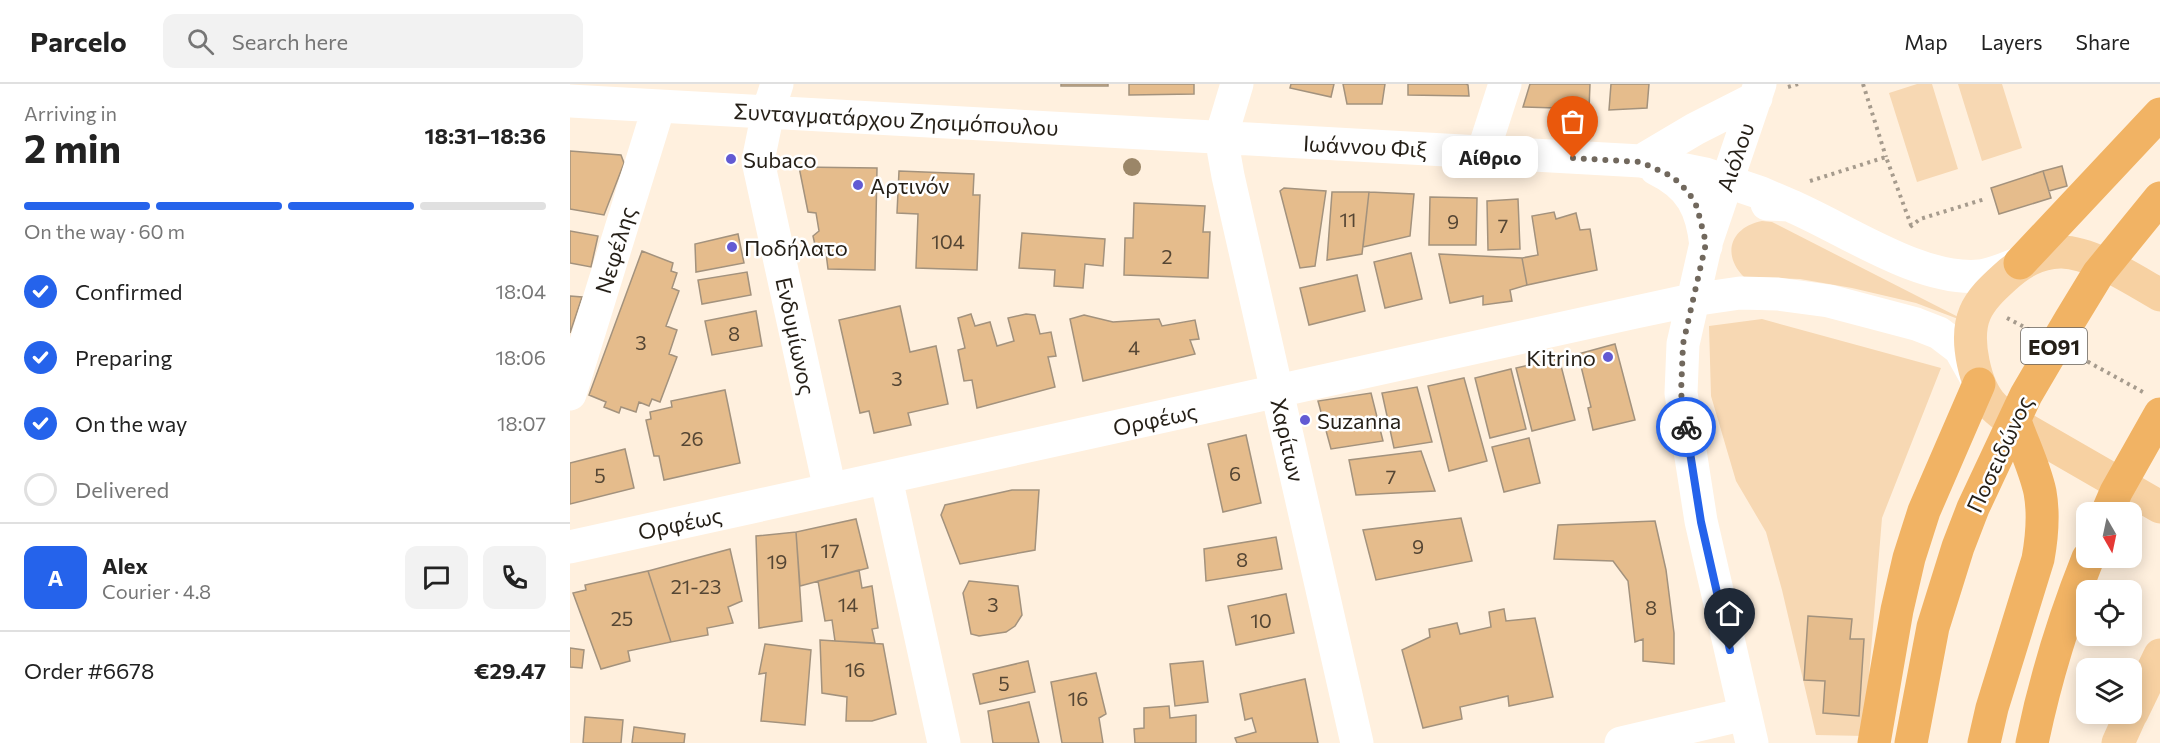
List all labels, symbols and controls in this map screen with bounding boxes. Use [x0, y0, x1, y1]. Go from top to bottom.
search box [163, 14, 583, 68]
text: Parcelo [30, 24, 127, 58]
icon: search [184, 25, 217, 58]
text: Search here [232, 28, 348, 55]
text: Map [1904, 29, 1948, 54]
text: Layers [1981, 29, 2043, 54]
text: Share [2076, 29, 2130, 54]
pin [1547, 96, 1598, 158]
street label: Συνταγματάρχου Ζησιμόπουλου [733, 97, 1059, 141]
text: Arriving in [24, 101, 117, 125]
icon: bag [1556, 105, 1589, 138]
street label: Αιόλου [1711, 119, 1759, 195]
text: 18:31–18:36 [425, 122, 546, 149]
text: 2 min [24, 123, 121, 171]
street label: Ιωάννου Φιξ [1302, 129, 1428, 163]
callout: Αίθριο [1441, 137, 1537, 179]
text: Αίθριο [1459, 145, 1521, 169]
place label: Subaco [743, 146, 817, 173]
marker: Subaco [724, 152, 738, 166]
place label: Αρτινόν [870, 172, 949, 199]
marker: Αρτινόν [851, 178, 865, 192]
street label: Νεφέλης [589, 203, 641, 297]
house number: 11 [1339, 207, 1357, 231]
house number: 9 [1447, 209, 1459, 233]
house number: 7 [1498, 213, 1508, 237]
text: On the way · 60 m [24, 219, 185, 243]
house number: 104 [931, 229, 965, 253]
place label: Ποδήλατο [744, 234, 848, 261]
marker: Ποδήλατο [725, 240, 739, 254]
house number: 2 [1161, 244, 1173, 268]
icon: check [24, 275, 57, 308]
street label: Ενδυμίωνος [770, 275, 822, 397]
text: Confirmed [75, 278, 182, 305]
text: 18:04 [496, 279, 546, 303]
house number: 8 [728, 321, 740, 345]
road number: ΕΟ91 [2021, 328, 2087, 364]
house number: 3 [635, 330, 647, 354]
house number: 4 [1128, 335, 1140, 359]
icon: check [24, 341, 57, 374]
text: Preparing [75, 344, 172, 371]
place label: Kitrino [1526, 344, 1596, 371]
text: 18:06 [495, 345, 546, 369]
marker: Kitrino [1601, 350, 1615, 364]
house number: 3 [891, 366, 903, 390]
street label: Ποσειδώνος [1960, 391, 2038, 517]
street label: Χαρίτων [1265, 396, 1311, 484]
street label: Ορφέως [1110, 397, 1200, 441]
courier [1656, 397, 1716, 457]
icon: check [24, 407, 57, 440]
place label: Suzanna [1317, 407, 1401, 434]
text: On the way [75, 410, 187, 437]
text: 18:07 [497, 411, 546, 435]
icon: bike [1670, 411, 1703, 444]
marker: Suzanna [1298, 413, 1312, 427]
house number: 26 [680, 426, 704, 450]
house number: 6 [1229, 461, 1241, 485]
house number: 5 [594, 463, 606, 487]
house number: 7 [1386, 464, 1396, 488]
text: Delivered [75, 476, 169, 503]
street label: Ορφέως [635, 501, 725, 545]
north arrow [2076, 502, 2142, 568]
map controls [2076, 502, 2142, 724]
house number: 9 [1412, 534, 1424, 558]
house number: 17 [820, 538, 840, 562]
button: chat [405, 546, 468, 609]
button: phone [483, 546, 546, 609]
house number: 8 [1236, 547, 1248, 571]
house number: 19 [767, 549, 787, 573]
text: Alex [102, 552, 148, 579]
text: A [48, 564, 63, 591]
house number: 21-23 [671, 574, 721, 598]
text: Courier · 4.8 [102, 579, 211, 603]
button: locate [2076, 580, 2142, 646]
pin [1704, 588, 1755, 650]
house number: 14 [838, 592, 858, 616]
house number: 3 [987, 592, 999, 616]
house number: 8 [1645, 595, 1657, 619]
icon: home [1713, 597, 1746, 630]
house number: 25 [611, 606, 633, 630]
house number: 10 [1250, 608, 1272, 632]
text: Order #6678 [24, 657, 154, 684]
text: €29.47 [474, 657, 546, 684]
house number: 16 [845, 657, 865, 681]
button: layers [2076, 658, 2142, 724]
house number: 5 [998, 671, 1010, 695]
house number: 16 [1068, 686, 1088, 710]

